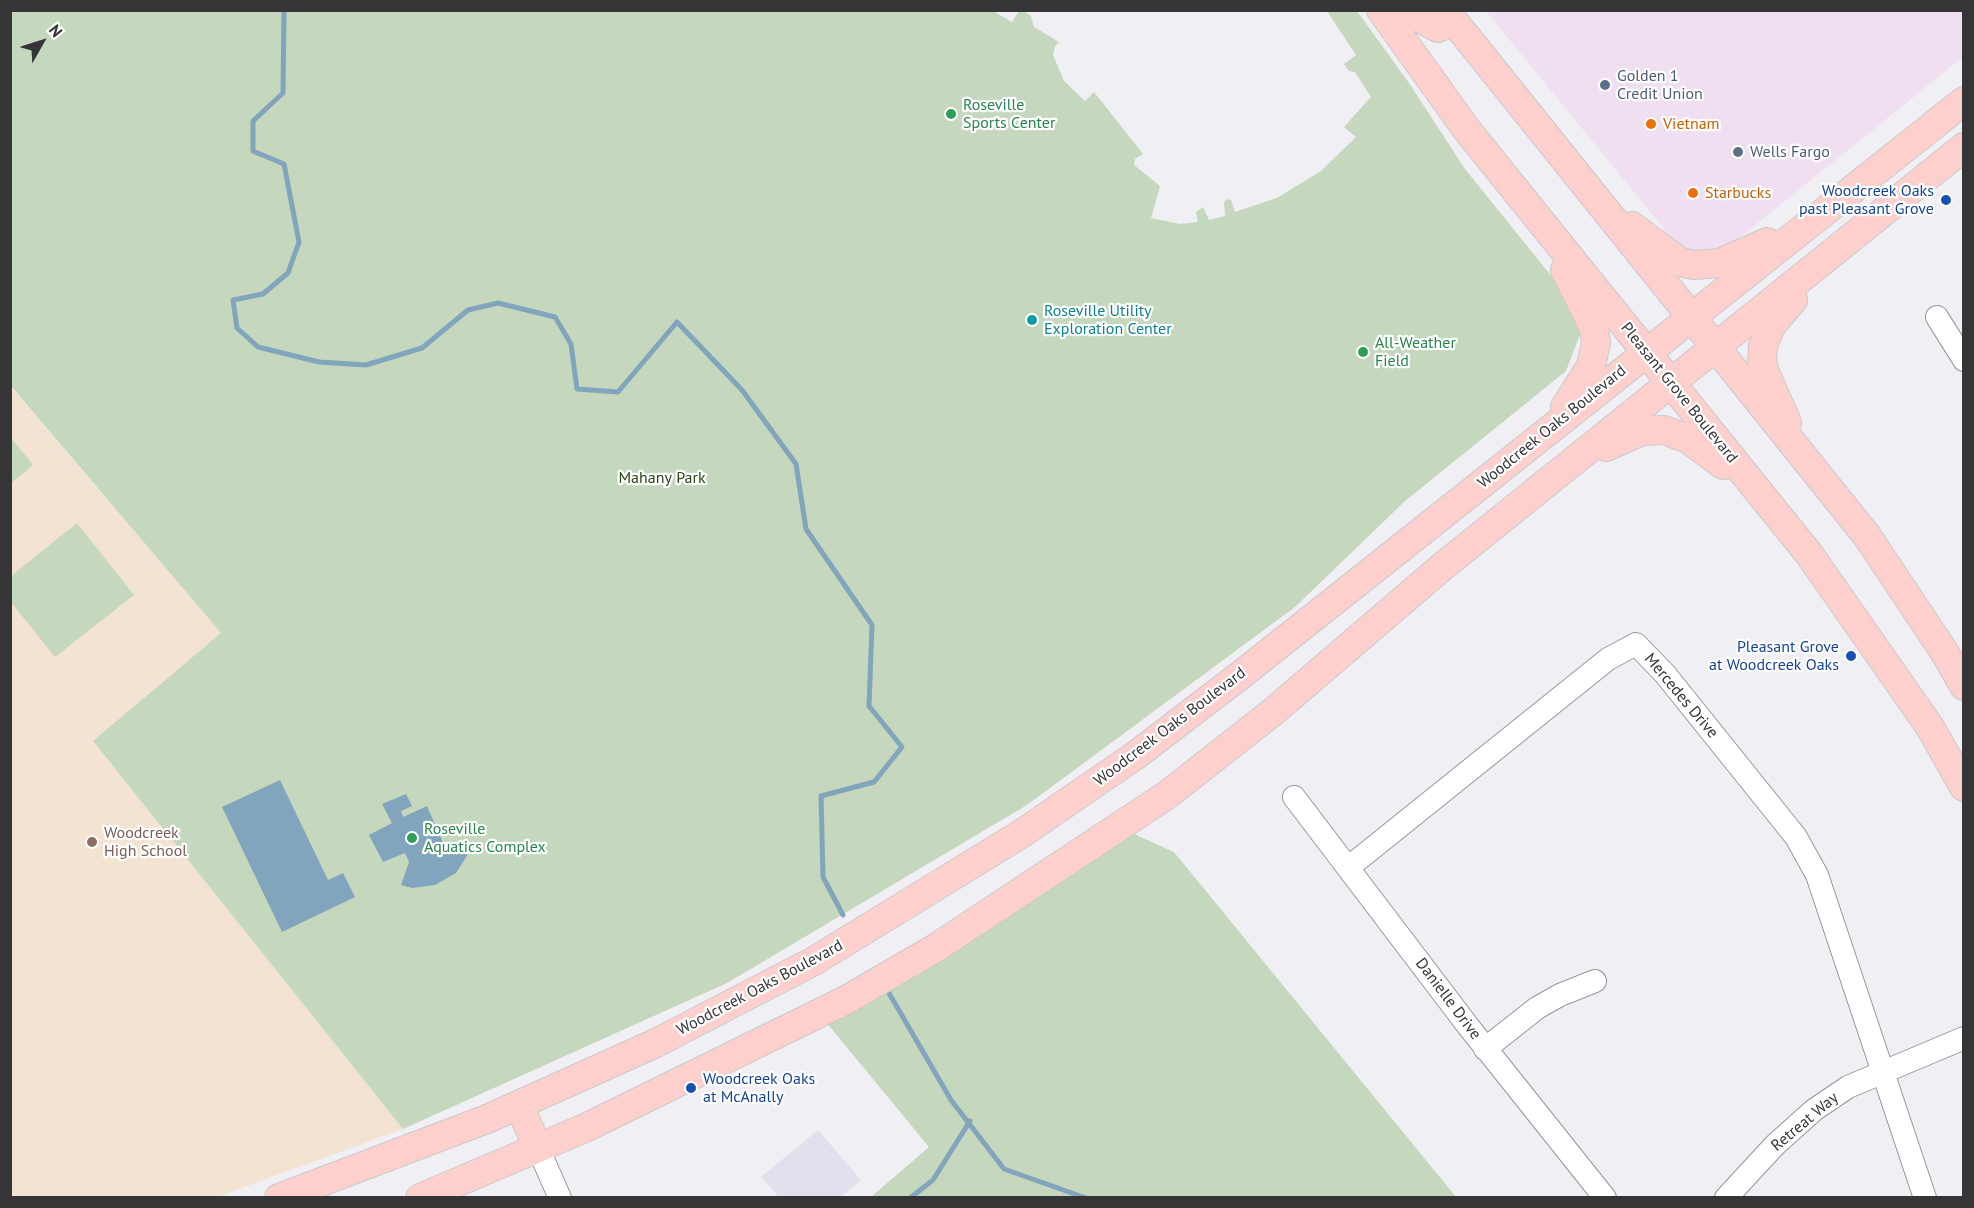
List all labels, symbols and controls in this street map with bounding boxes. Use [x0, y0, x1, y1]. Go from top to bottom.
north arrow [12, 12, 72, 72]
text: N [45, 20, 67, 41]
place label: Golden 1 Credit Union [1617, 66, 1703, 104]
marker: Golden 1 Credit Union [1598, 78, 1612, 92]
place label: Roseville Sports Center [963, 95, 1055, 133]
marker: Roseville Sports Center [944, 107, 958, 121]
place label: Vietnam [1663, 114, 1720, 134]
marker: Vietnam [1644, 117, 1658, 131]
place label: Wells Fargo [1750, 142, 1830, 162]
marker: Wells Fargo [1731, 145, 1745, 159]
place label: Woodcreek Oaks past Pleasant Grove [1799, 181, 1934, 219]
place label: Starbucks [1705, 183, 1771, 203]
marker: Starbucks [1686, 186, 1700, 200]
marker: Woodcreek Oaks past Pleasant Grove [1939, 193, 1953, 207]
place label: Roseville Utility Exploration Center [1044, 301, 1172, 339]
marker: Roseville Utility Exploration Center [1025, 313, 1039, 327]
street label: Pleasant Grove Boulevard [1616, 319, 1742, 467]
place label: All-Weather Field [1375, 333, 1456, 371]
marker: All-Weather Field [1356, 345, 1370, 359]
street label: Woodcreek Oaks Boulevard [1474, 361, 1630, 493]
park label: Mahany Park [618, 468, 706, 488]
place label: Pleasant Grove at Woodcreek Oaks [1709, 637, 1839, 675]
marker: Pleasant Grove at Woodcreek Oaks [1844, 649, 1858, 663]
street label: Mercedes Drive [1640, 650, 1722, 742]
street label: Woodcreek Oaks Boulevard [1090, 664, 1250, 790]
place label: Roseville Aquatics Complex [424, 819, 546, 857]
place label: Woodcreek High School [104, 823, 187, 861]
marker: Roseville Aquatics Complex [405, 831, 419, 845]
marker: Woodcreek High School [85, 835, 99, 849]
street label: Woodcreek Oaks Boulevard [674, 936, 846, 1040]
street label: Danielle Drive [1411, 954, 1485, 1044]
place label: Woodcreek Oaks at McAnally [703, 1069, 815, 1107]
marker: Woodcreek Oaks at McAnally [684, 1081, 698, 1095]
street label: Retreat Way [1768, 1088, 1842, 1156]

